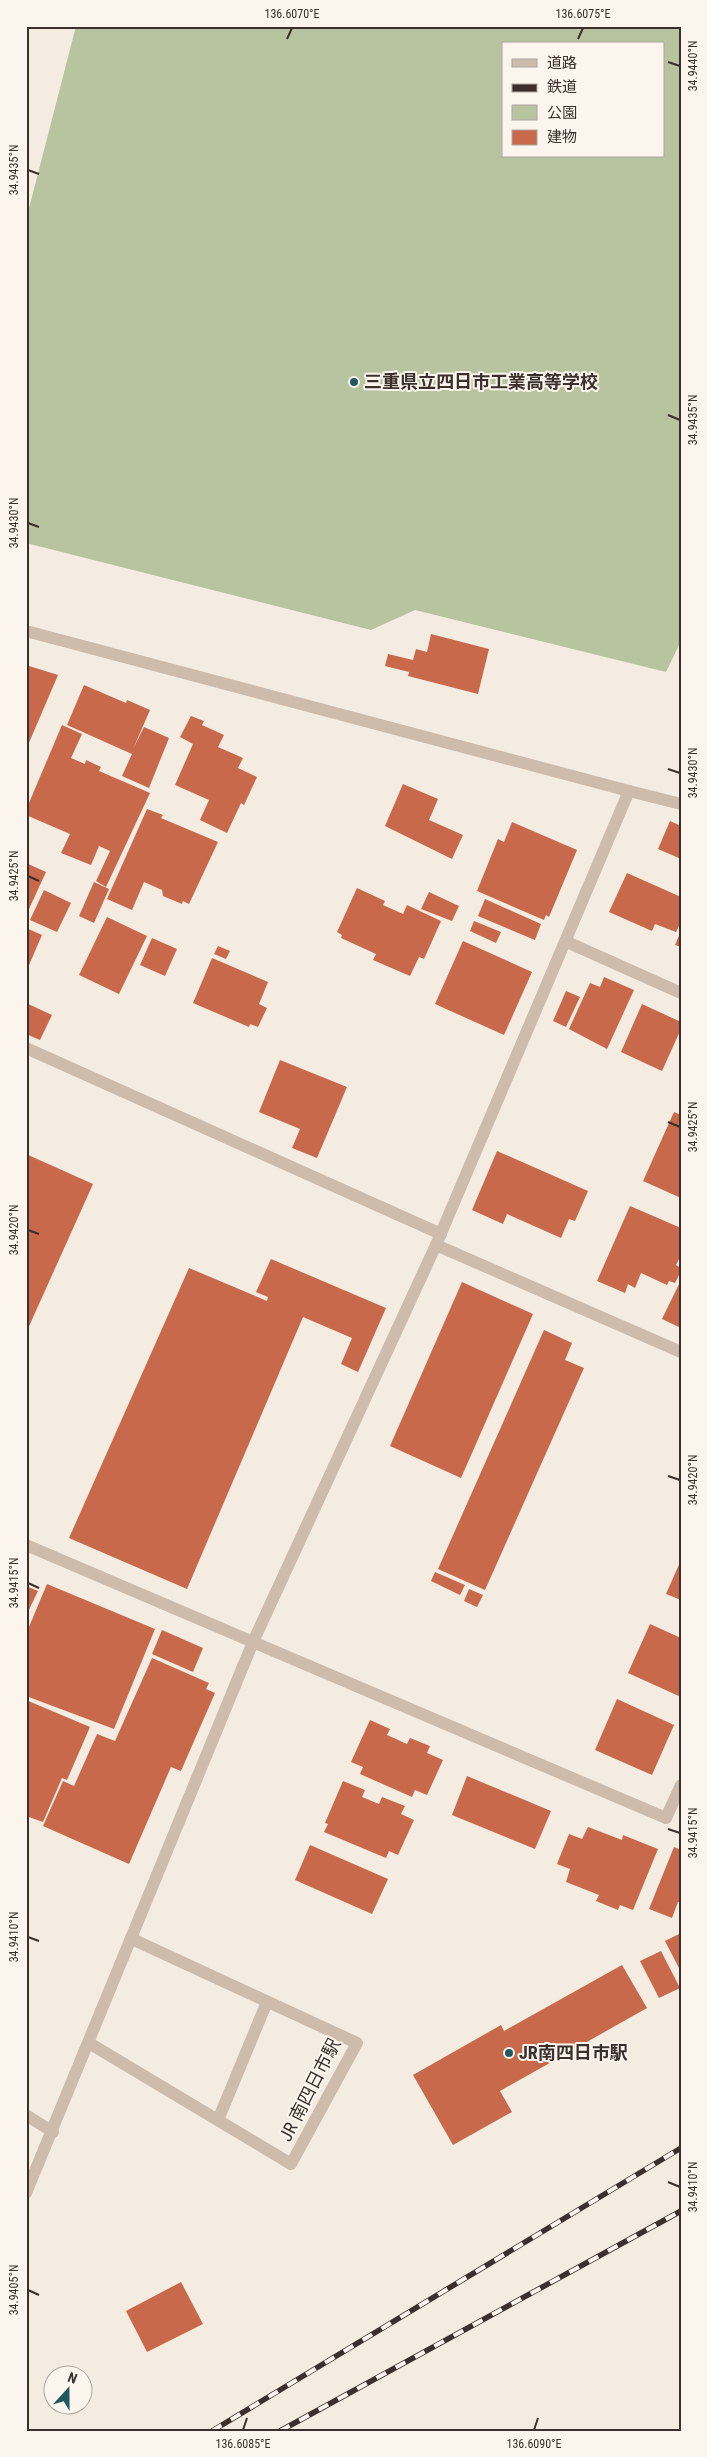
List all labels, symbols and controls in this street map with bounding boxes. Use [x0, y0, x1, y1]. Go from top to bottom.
text: 136.6070°E [264, 7, 320, 21]
text: 136.6075°E [555, 7, 611, 21]
text: 34.9440°N [686, 41, 700, 91]
legend [502, 42, 664, 158]
text: 道路 [547, 54, 577, 72]
text: 鉄道 [547, 78, 577, 96]
text: 公園 [547, 104, 577, 122]
text: 建物 [547, 128, 577, 146]
text: 34.9435°N [7, 145, 21, 195]
place label: 三重県立四日市工業高等学校 [364, 371, 598, 392]
marker: 三重県立四日市工業高等学校 [348, 376, 360, 388]
text: 34.9435°N [686, 395, 700, 445]
text: 34.9430°N [7, 498, 21, 548]
text: 34.9430°N [686, 748, 700, 798]
text: 34.9425°N [7, 851, 21, 901]
text: 34.9425°N [686, 1102, 700, 1152]
text: 34.9420°N [7, 1205, 21, 1255]
text: 34.9420°N [686, 1455, 700, 1505]
text: 34.9415°N [7, 1558, 21, 1608]
text: 34.9415°N [686, 1808, 700, 1858]
text: 34.9410°N [7, 1912, 21, 1962]
street label: JR 南四日市駅 [275, 2035, 344, 2145]
place label: JR南四日市駅 [519, 2042, 628, 2063]
marker: JR南四日市駅 [503, 2047, 515, 2059]
text: 34.9410°N [686, 2162, 700, 2212]
text: 34.9405°N [7, 2265, 21, 2315]
north arrow [42, 2364, 92, 2414]
text: N [66, 2369, 80, 2387]
text: 136.6085°E [215, 2437, 271, 2451]
text: 136.6090°E [506, 2437, 562, 2451]

